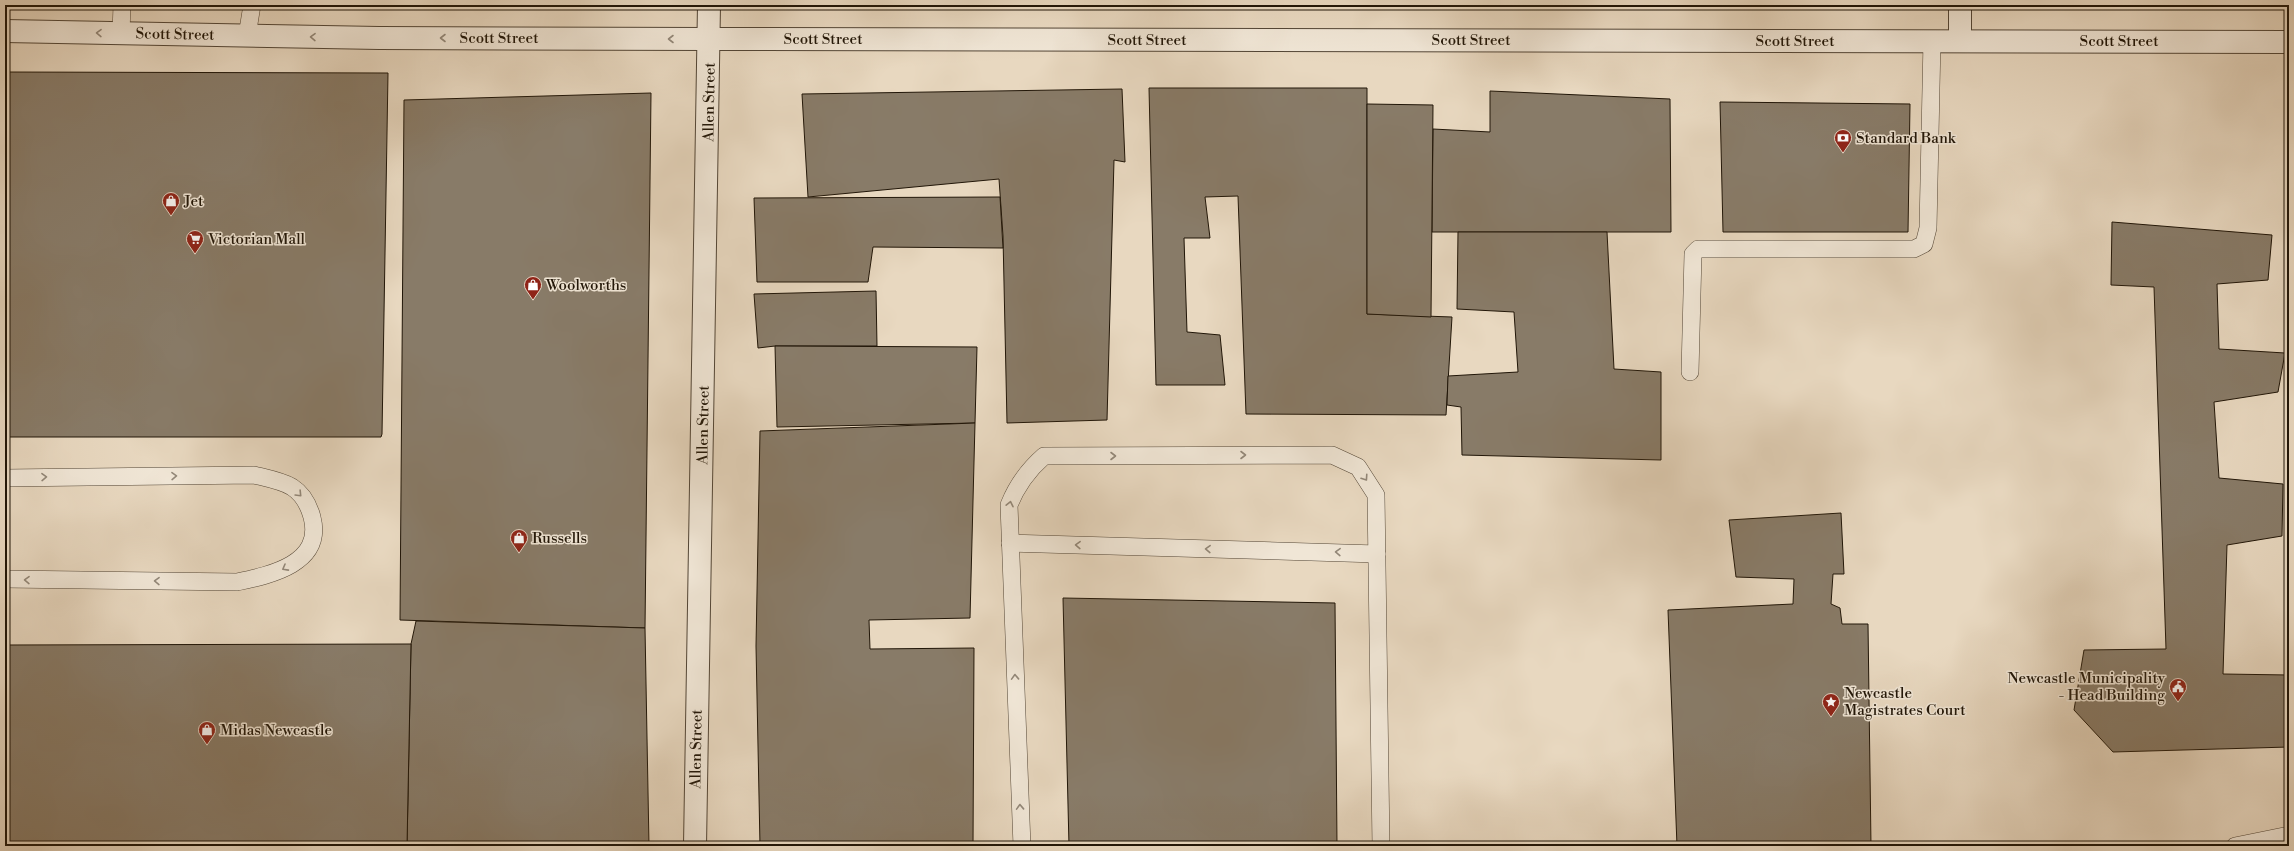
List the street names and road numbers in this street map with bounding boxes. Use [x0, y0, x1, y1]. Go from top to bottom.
street label: Scott Street [135, 24, 215, 45]
street label: Scott Street [460, 29, 539, 48]
street label: Scott Street [784, 30, 863, 49]
street label: Scott Street [1108, 31, 1187, 50]
street label: Scott Street [1432, 31, 1511, 50]
street label: Scott Street [1756, 32, 1835, 51]
street label: Scott Street [2080, 32, 2159, 51]
street label: Allen Street [699, 61, 720, 143]
street label: Allen Street [693, 384, 714, 466]
street label: Allen Street [686, 708, 707, 790]

